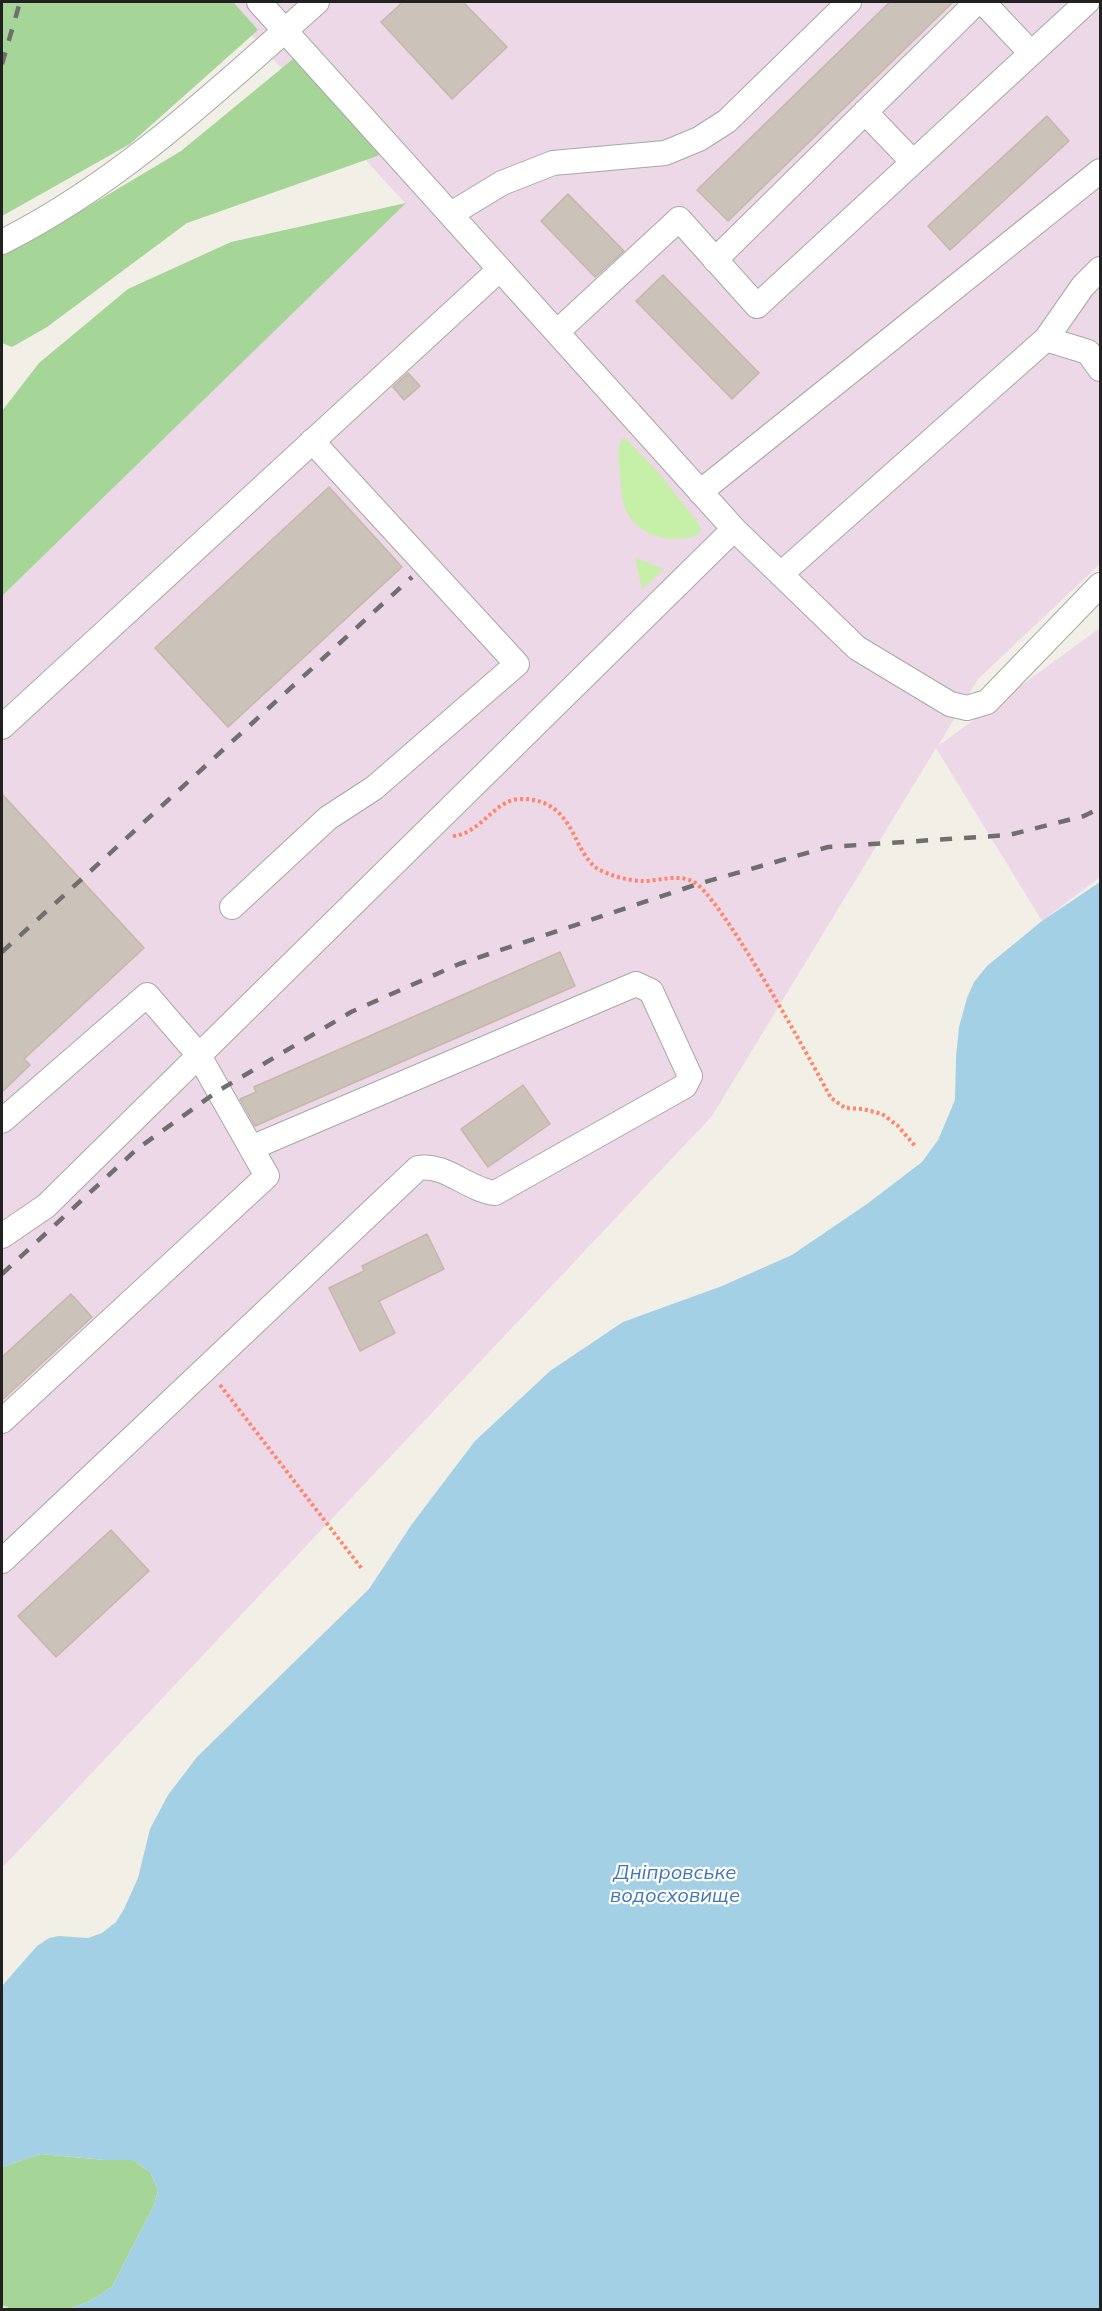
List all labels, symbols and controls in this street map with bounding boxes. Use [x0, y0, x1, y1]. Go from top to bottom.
water label: Дніпровське водосховище [610, 1861, 740, 1908]

